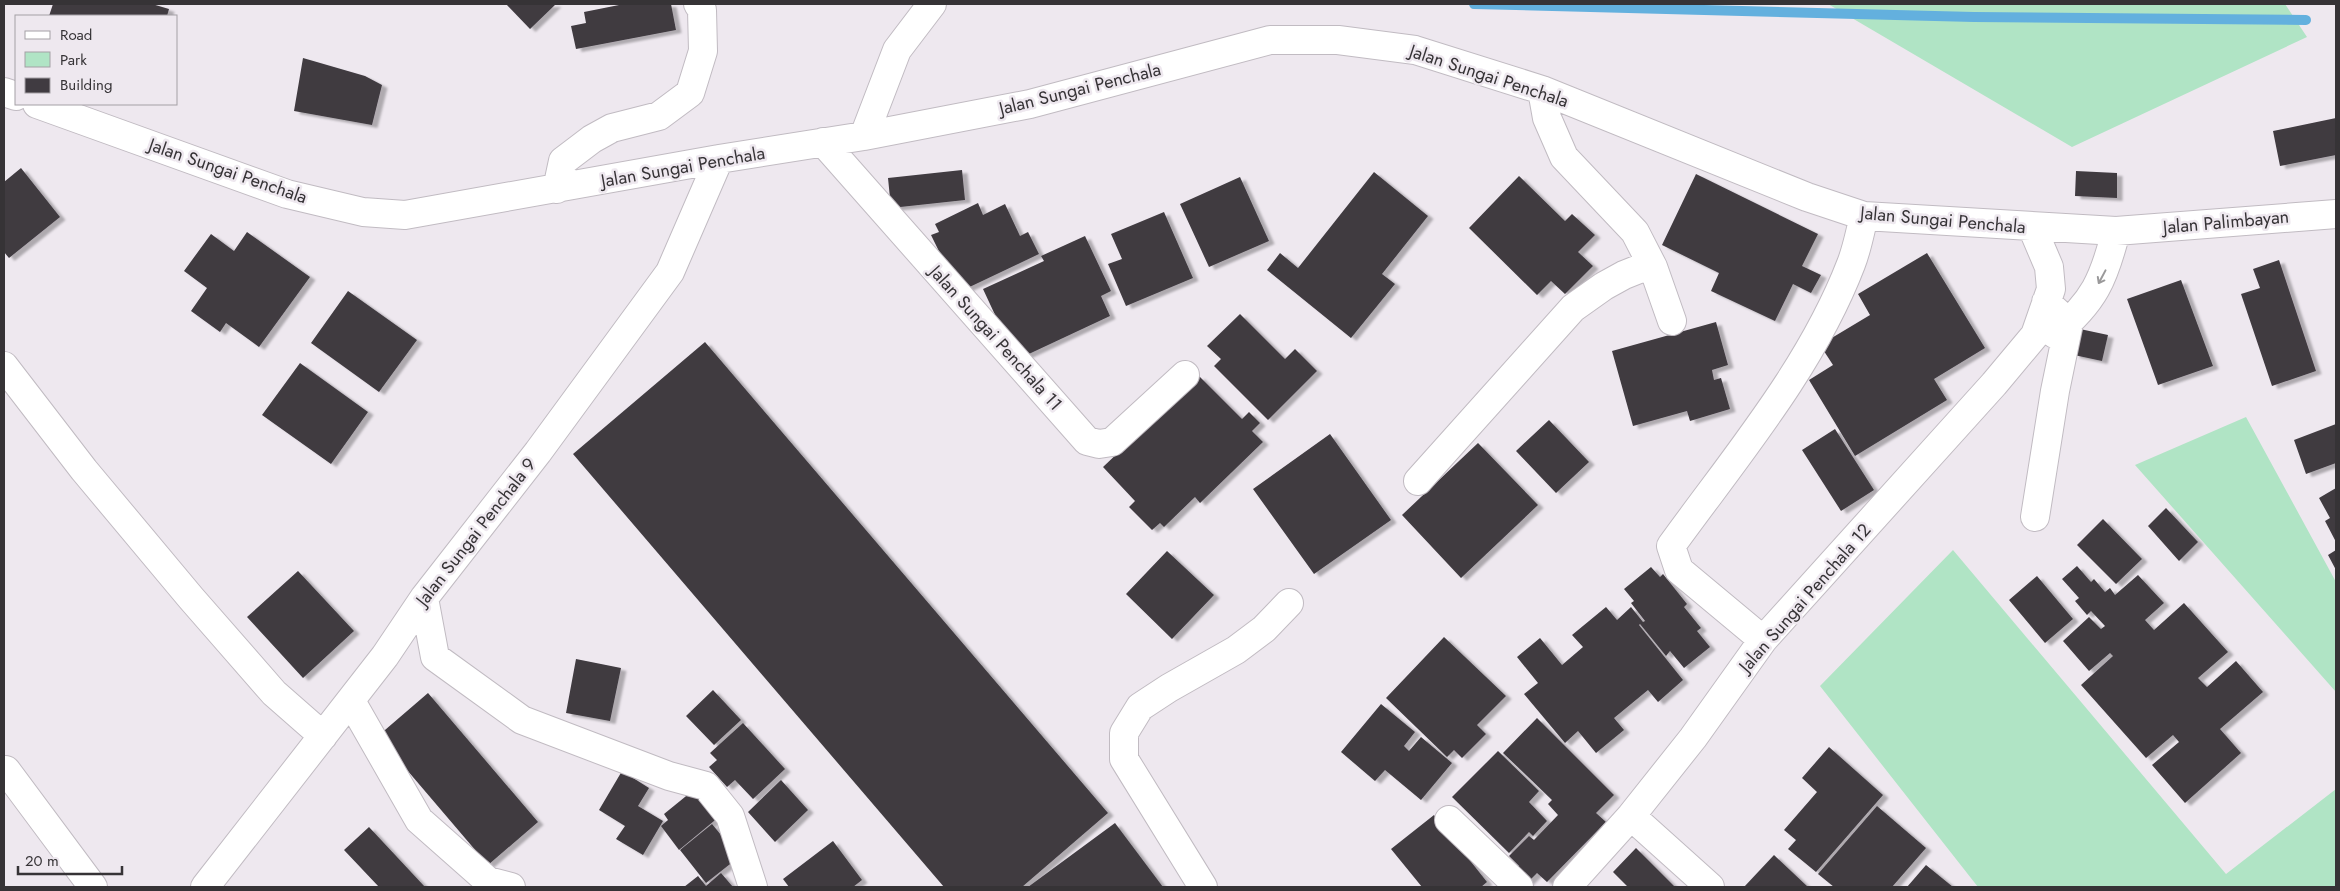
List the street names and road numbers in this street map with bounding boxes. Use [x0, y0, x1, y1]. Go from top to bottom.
street label: Jalan Sungai Penchala [1404, 37, 1572, 114]
street label: Jalan Sungai Penchala [994, 56, 1164, 122]
street label: Jalan Sungai Penchala [143, 131, 311, 210]
street label: Jalan Sungai Penchala [597, 140, 767, 195]
street label: Jalan Sungai Penchala [1857, 200, 2027, 240]
street label: Jalan Palimbayan [2160, 204, 2290, 241]
street label: Jalan Sungai Penchala 11 [922, 258, 1068, 416]
street label: Jalan Sungai Penchala 9 [409, 452, 542, 613]
street label: Jalan Sungai Penchala 12 [1732, 518, 1877, 680]

